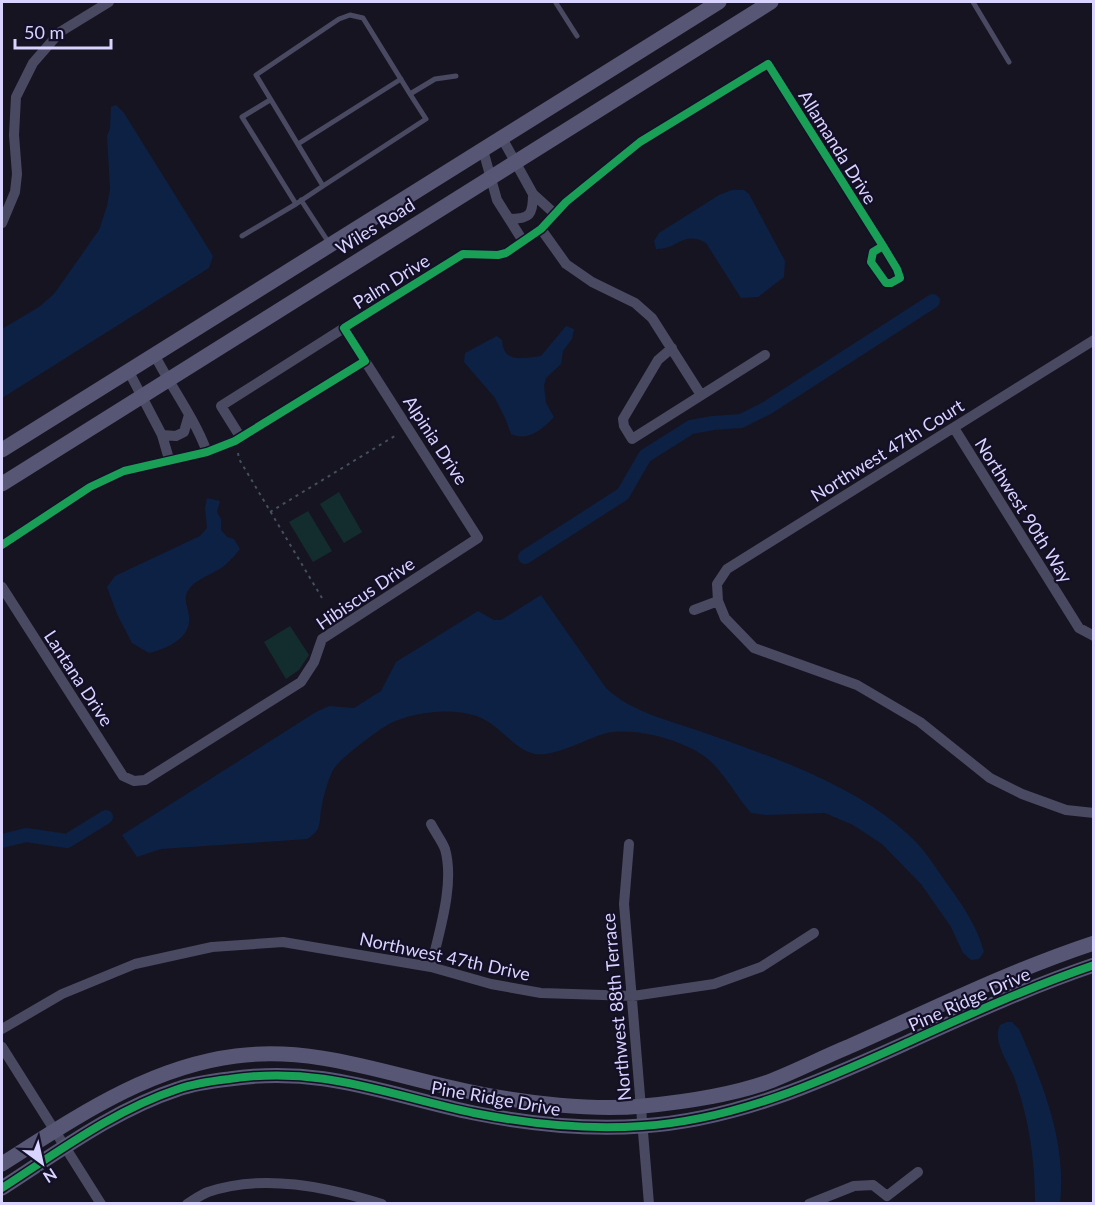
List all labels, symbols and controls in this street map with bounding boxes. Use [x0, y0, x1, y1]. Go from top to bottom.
scale bar [15, 12, 111, 50]
text: 50 m [24, 21, 64, 43]
street label: Allamanda Drive [794, 86, 882, 208]
street label: Wiles Road [331, 193, 419, 259]
street label: Palm Drive [349, 249, 433, 313]
street label: Alpinia Drive [399, 391, 473, 489]
street label: Northwest 47th Court [806, 394, 968, 506]
street label: Northwest 90th Way [971, 434, 1078, 587]
street label: Hibiscus Drive [312, 552, 418, 634]
street label: Lantana Drive [40, 626, 118, 730]
street label: Northwest 88th Terrace [597, 912, 635, 1102]
street label: Northwest 47th Drive [358, 927, 532, 985]
street label: Pine Ridge Drive [905, 962, 1033, 1036]
street label: Pine Ridge Drive [430, 1076, 562, 1120]
north arrow [12, 1133, 72, 1193]
text: N [40, 1165, 61, 1187]

